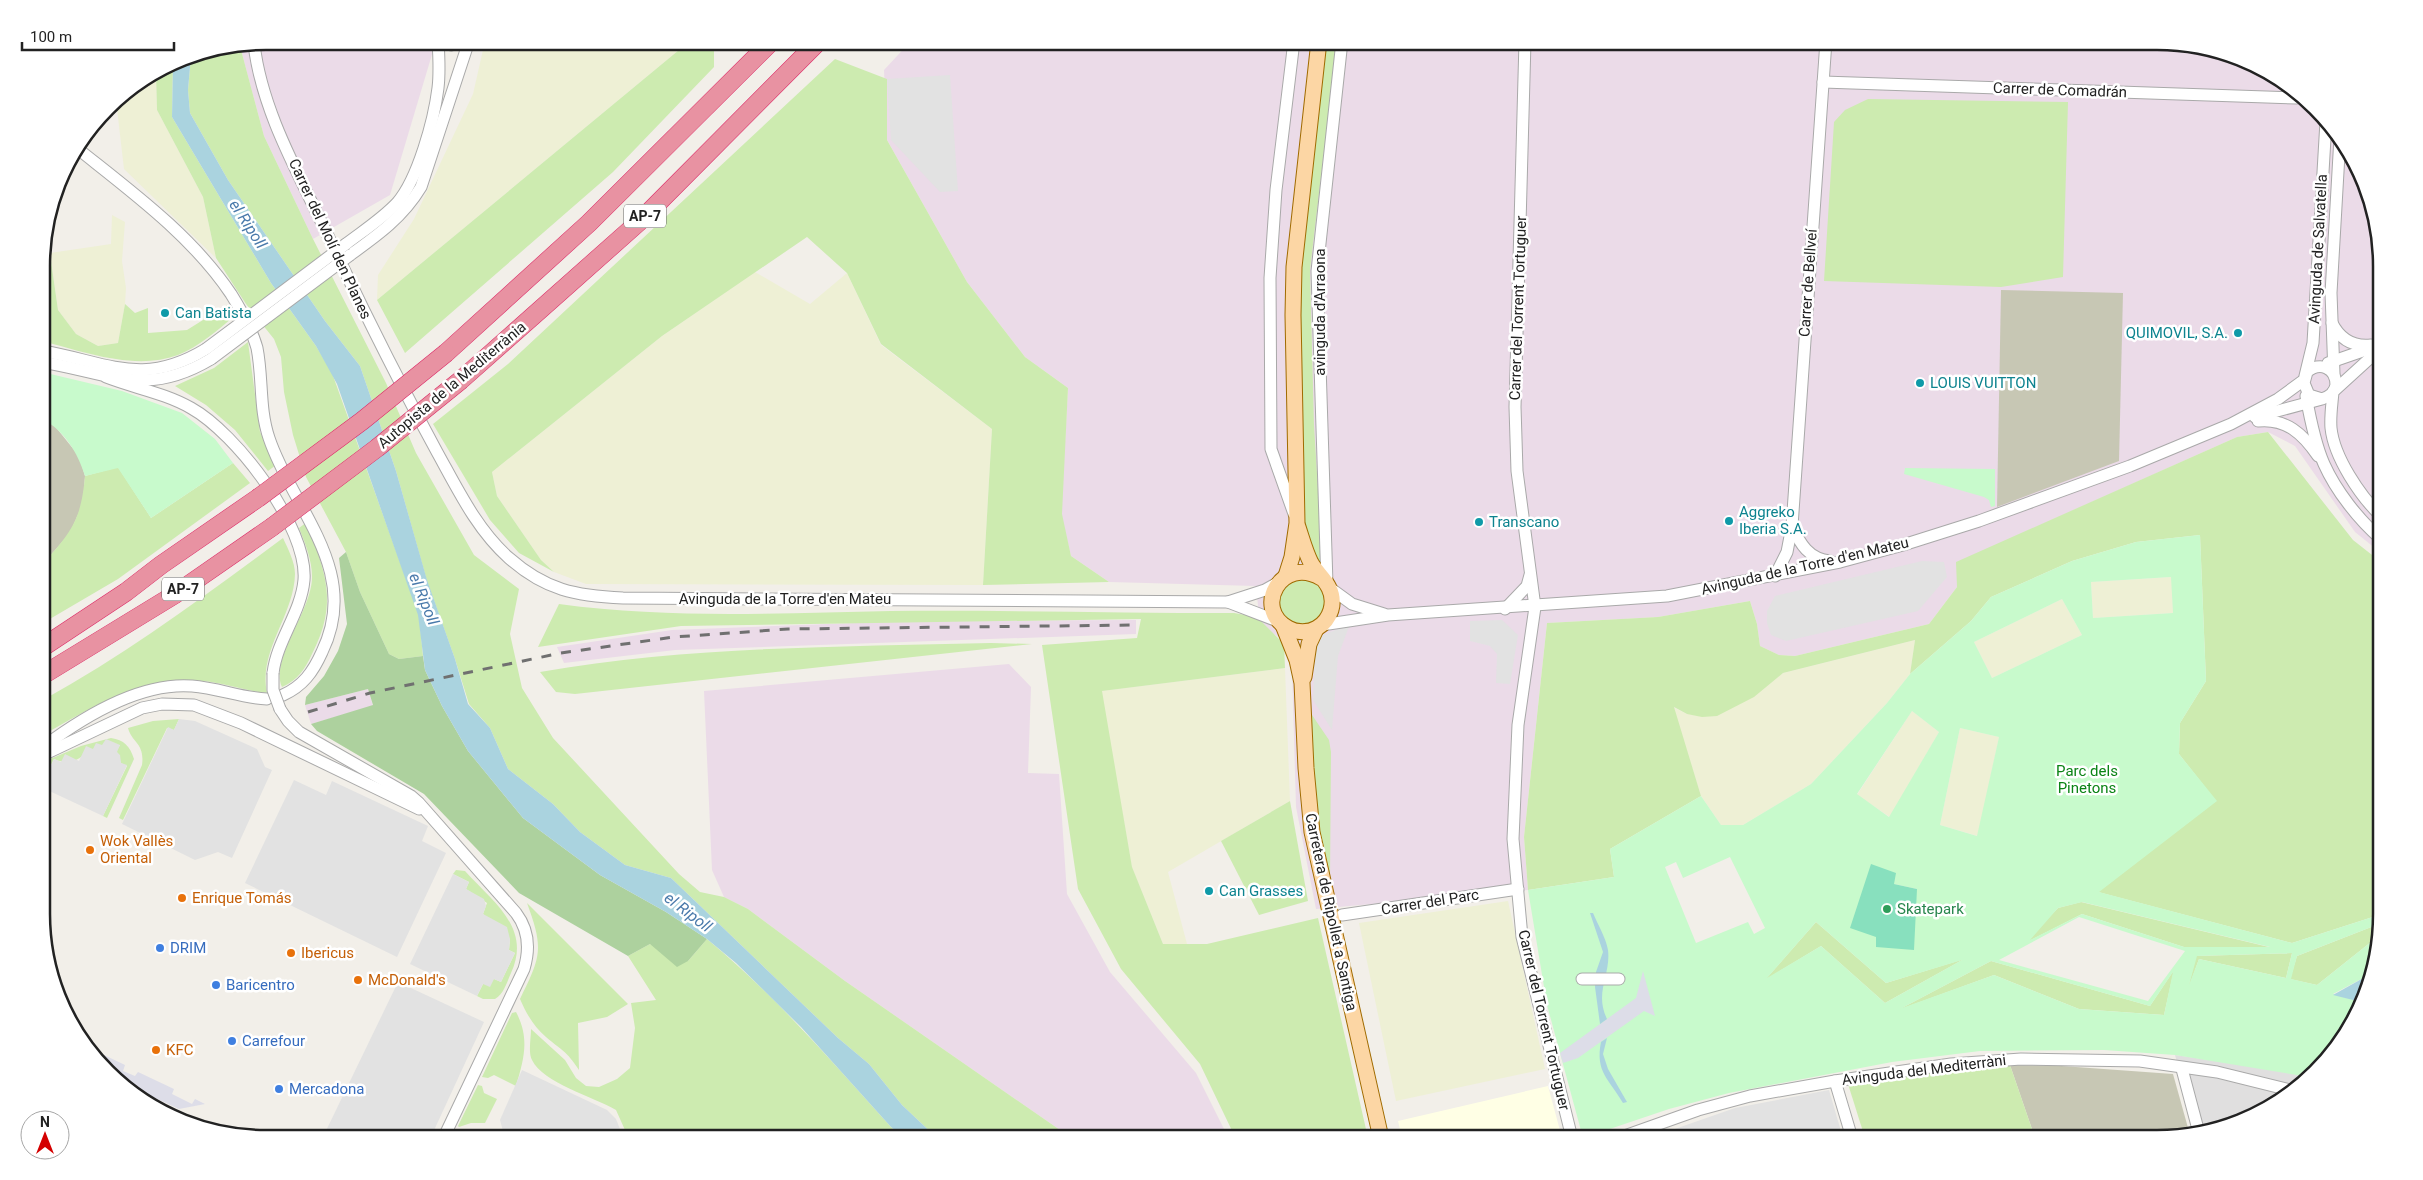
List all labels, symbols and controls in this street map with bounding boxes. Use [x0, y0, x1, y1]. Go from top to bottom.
scale bar [22, 20, 175, 52]
text: 100 m [30, 28, 72, 46]
street label: Carrer de Comadrán [1993, 79, 2127, 101]
street label: Carrer del Molí den Planes [285, 156, 375, 322]
street label: Avinguda de Salvatella [2305, 174, 2331, 324]
water label: el Ripoll [225, 196, 271, 252]
road number: AP-7 [624, 205, 666, 228]
street label: Carrer del Torrent Tortuguer [1506, 215, 1530, 401]
street label: Carrer de Bellveí [1795, 227, 1821, 338]
street label: avinguda d'Arraona [1311, 248, 1329, 376]
place label: Can Batista [175, 304, 252, 322]
marker: Can Batista [159, 307, 171, 319]
street label: Autopista de la Mediterrània [374, 318, 530, 452]
place label: QUIMOVIL, S.A. [2126, 324, 2228, 342]
marker: QUIMOVIL, S.A. [2232, 327, 2244, 339]
place label: LOUIS VUITTON [1930, 374, 2036, 392]
marker: LOUIS VUITTON [1914, 377, 1926, 389]
place label: Aggreko Iberia S.A. [1739, 503, 1807, 538]
place label: Transcano [1489, 513, 1559, 531]
marker: Aggreko Iberia S.A. [1723, 515, 1735, 527]
marker: Transcano [1473, 516, 1485, 528]
street label: Avinguda de la Torre d'en Mateu [1699, 533, 1911, 599]
water label: el Ripoll [405, 570, 443, 628]
road number: AP-7 [162, 578, 204, 600]
street label: Avinguda de la Torre d'en Mateu [679, 590, 891, 608]
park label: Parc dels Pinetons [2056, 762, 2118, 797]
street label: Carretera de Ripollet a Santiga [1301, 811, 1361, 1013]
place label: Wok Vallès Oriental [100, 832, 173, 867]
marker: Wok Vallès Oriental [84, 844, 96, 856]
place label: Can Grasses [1219, 882, 1303, 900]
marker: Can Grasses [1203, 885, 1215, 897]
street label: Carrer del Parc [1380, 885, 1480, 919]
water label: el Ripoll [661, 888, 716, 936]
place label: Enrique Tomás [192, 889, 292, 907]
marker: Enrique Tomás [176, 892, 188, 904]
place label: Skatepark [1897, 900, 1964, 918]
marker: Skatepark [1881, 903, 1893, 915]
street label: Carrer del Torrent Tortuguer [1514, 928, 1574, 1112]
place label: DRIM [170, 939, 206, 957]
marker: DRIM [154, 942, 166, 954]
place label: Ibericus [301, 944, 354, 962]
marker: Ibericus [285, 947, 297, 959]
place label: McDonald's [368, 971, 446, 989]
marker: McDonald's [352, 974, 364, 986]
place label: Baricentro [226, 976, 295, 994]
marker: Baricentro [210, 979, 222, 991]
place label: Carrefour [242, 1032, 305, 1050]
marker: Carrefour [226, 1035, 238, 1047]
place label: KFC [166, 1041, 194, 1059]
marker: KFC [150, 1044, 162, 1056]
street label: Avinguda del Mediterràni [1841, 1051, 2007, 1089]
place label: Mercadona [289, 1080, 364, 1098]
marker: Mercadona [273, 1083, 285, 1095]
north arrow [20, 1110, 70, 1160]
text: N [40, 1114, 50, 1130]

